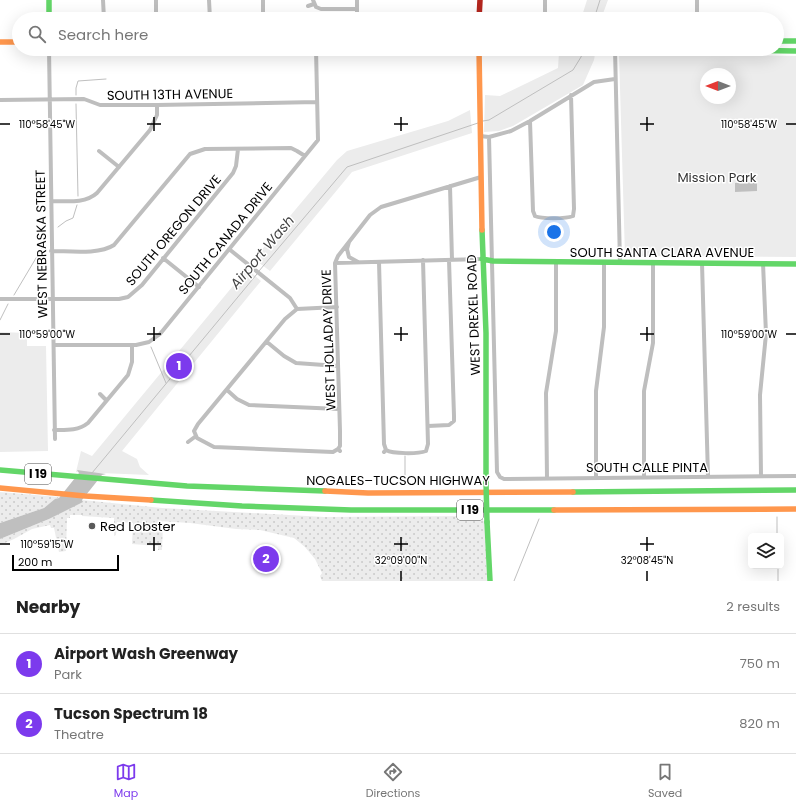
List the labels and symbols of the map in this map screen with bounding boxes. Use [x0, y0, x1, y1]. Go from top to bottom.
north arrow [700, 68, 736, 104]
street label: SOUTH 13TH AVENUE [107, 84, 233, 105]
text: 110°58'45"W [19, 117, 75, 132]
text: 110°58'45"W [721, 117, 777, 132]
park label: Mission Park [677, 168, 757, 187]
street label: WEST NEBRASKA STREET [31, 170, 52, 318]
street label: SOUTH OREGON DRIVE [121, 171, 226, 290]
street label: SOUTH CANADA DRIVE [174, 178, 277, 299]
water label: Airport Wash [225, 211, 299, 294]
your location [544, 222, 564, 242]
street label: SOUTH SANTA CLARA AVENUE [570, 243, 754, 262]
street label: WEST DREXEL ROAD [462, 254, 485, 376]
street label: WEST HOLLADAY DRIVE [317, 269, 340, 411]
text: 110°59'00"W [19, 327, 75, 342]
text: 110°59'00"W [721, 327, 777, 342]
pin: 1 [166, 351, 192, 381]
street label: SOUTH CALLE PINTA [586, 458, 708, 477]
road number: I 19 [25, 464, 51, 484]
street label: NOGALES–TUCSON HIGHWAY [306, 471, 490, 490]
road number: I 19 [457, 500, 483, 520]
place label: Red Lobster [100, 517, 176, 536]
marker: Red Lobster [87, 521, 97, 531]
text: 110°59'15"W [20, 537, 74, 552]
pin: 2 [253, 544, 279, 574]
scale bar [12, 553, 119, 572]
text: 32°09'00"N [375, 553, 427, 568]
text: 32°08'45"N [621, 553, 673, 568]

